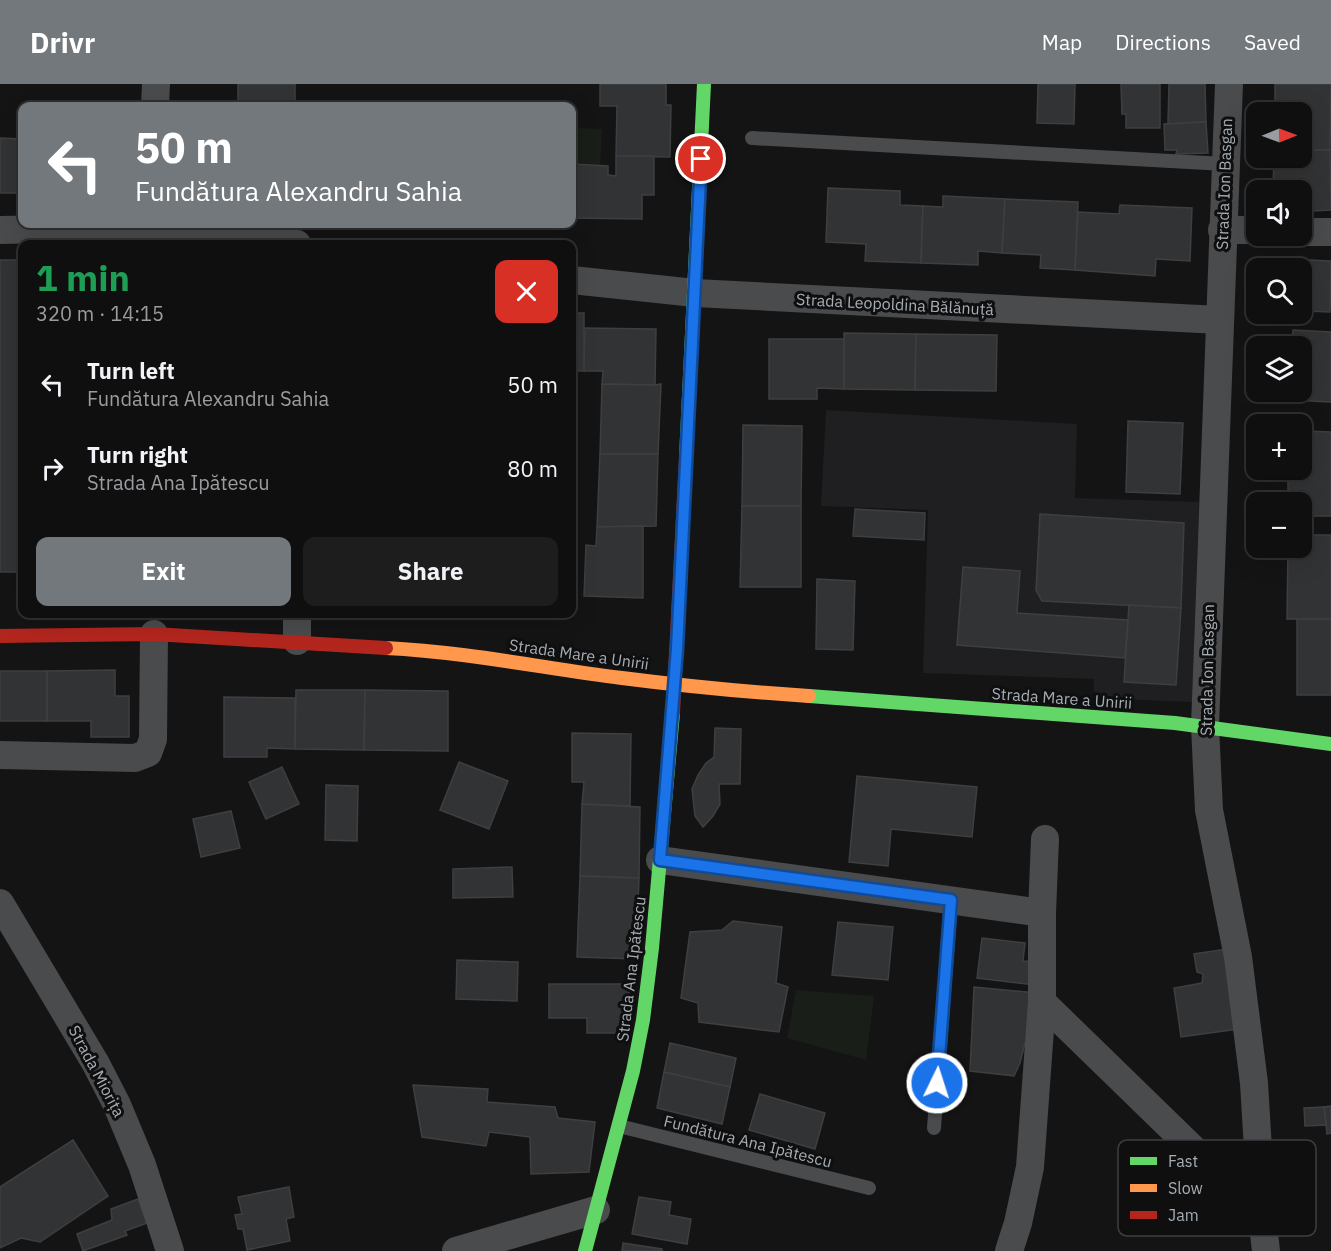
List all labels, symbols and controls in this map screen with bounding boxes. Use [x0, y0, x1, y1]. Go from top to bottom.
text: Drivr [30, 24, 95, 61]
text: Map [1042, 28, 1082, 56]
text: Directions [1115, 28, 1211, 56]
text: Saved [1244, 28, 1301, 56]
north arrow [1246, 102, 1312, 168]
map controls [1246, 102, 1312, 558]
street label: Strada Ion Basgan [1212, 118, 1236, 250]
text: 50 m [135, 120, 233, 175]
icon: left [36, 126, 114, 204]
pin [675, 133, 726, 184]
icon: arrive [684, 142, 717, 175]
text: Fundătura Alexandru Sahia [135, 173, 462, 208]
button: sound [1246, 180, 1312, 246]
text: 1 min [36, 254, 130, 301]
button: search [1246, 258, 1312, 324]
button: close [495, 260, 558, 323]
street label: Strada Leopoldina Bălănuță [796, 289, 995, 320]
text: 320 m · 14:15 [36, 300, 164, 327]
button: layers [1246, 336, 1312, 402]
text: Turn left [87, 356, 175, 385]
icon: left [36, 368, 69, 401]
text: 50 m [507, 370, 558, 399]
text: Fundătura Alexandru Sahia [87, 385, 329, 412]
button: + [1246, 414, 1312, 480]
text: Turn right [87, 440, 188, 469]
icon: right [36, 452, 69, 485]
text: 80 m [507, 454, 558, 483]
text: Strada Ana Ipătescu [87, 469, 270, 496]
button: − [1246, 492, 1312, 558]
button: Exit [36, 537, 291, 606]
button: Share [303, 537, 558, 606]
street label: Strada Ion Basgan [1196, 604, 1218, 736]
street label: Strada Mare a Unirii [508, 634, 650, 674]
street label: Strada Mare a Unirii [991, 683, 1133, 713]
street label: Strada Ana Ipătescu [612, 895, 650, 1043]
street label: Strada Miorița [64, 1022, 130, 1121]
position arrow [905, 1051, 969, 1115]
street label: Fundătura Ana Ipătescu [662, 1110, 834, 1172]
legend [1118, 1140, 1316, 1236]
text: Fast [1168, 1151, 1198, 1171]
text: Slow [1168, 1178, 1203, 1198]
text: Jam [1168, 1205, 1199, 1225]

